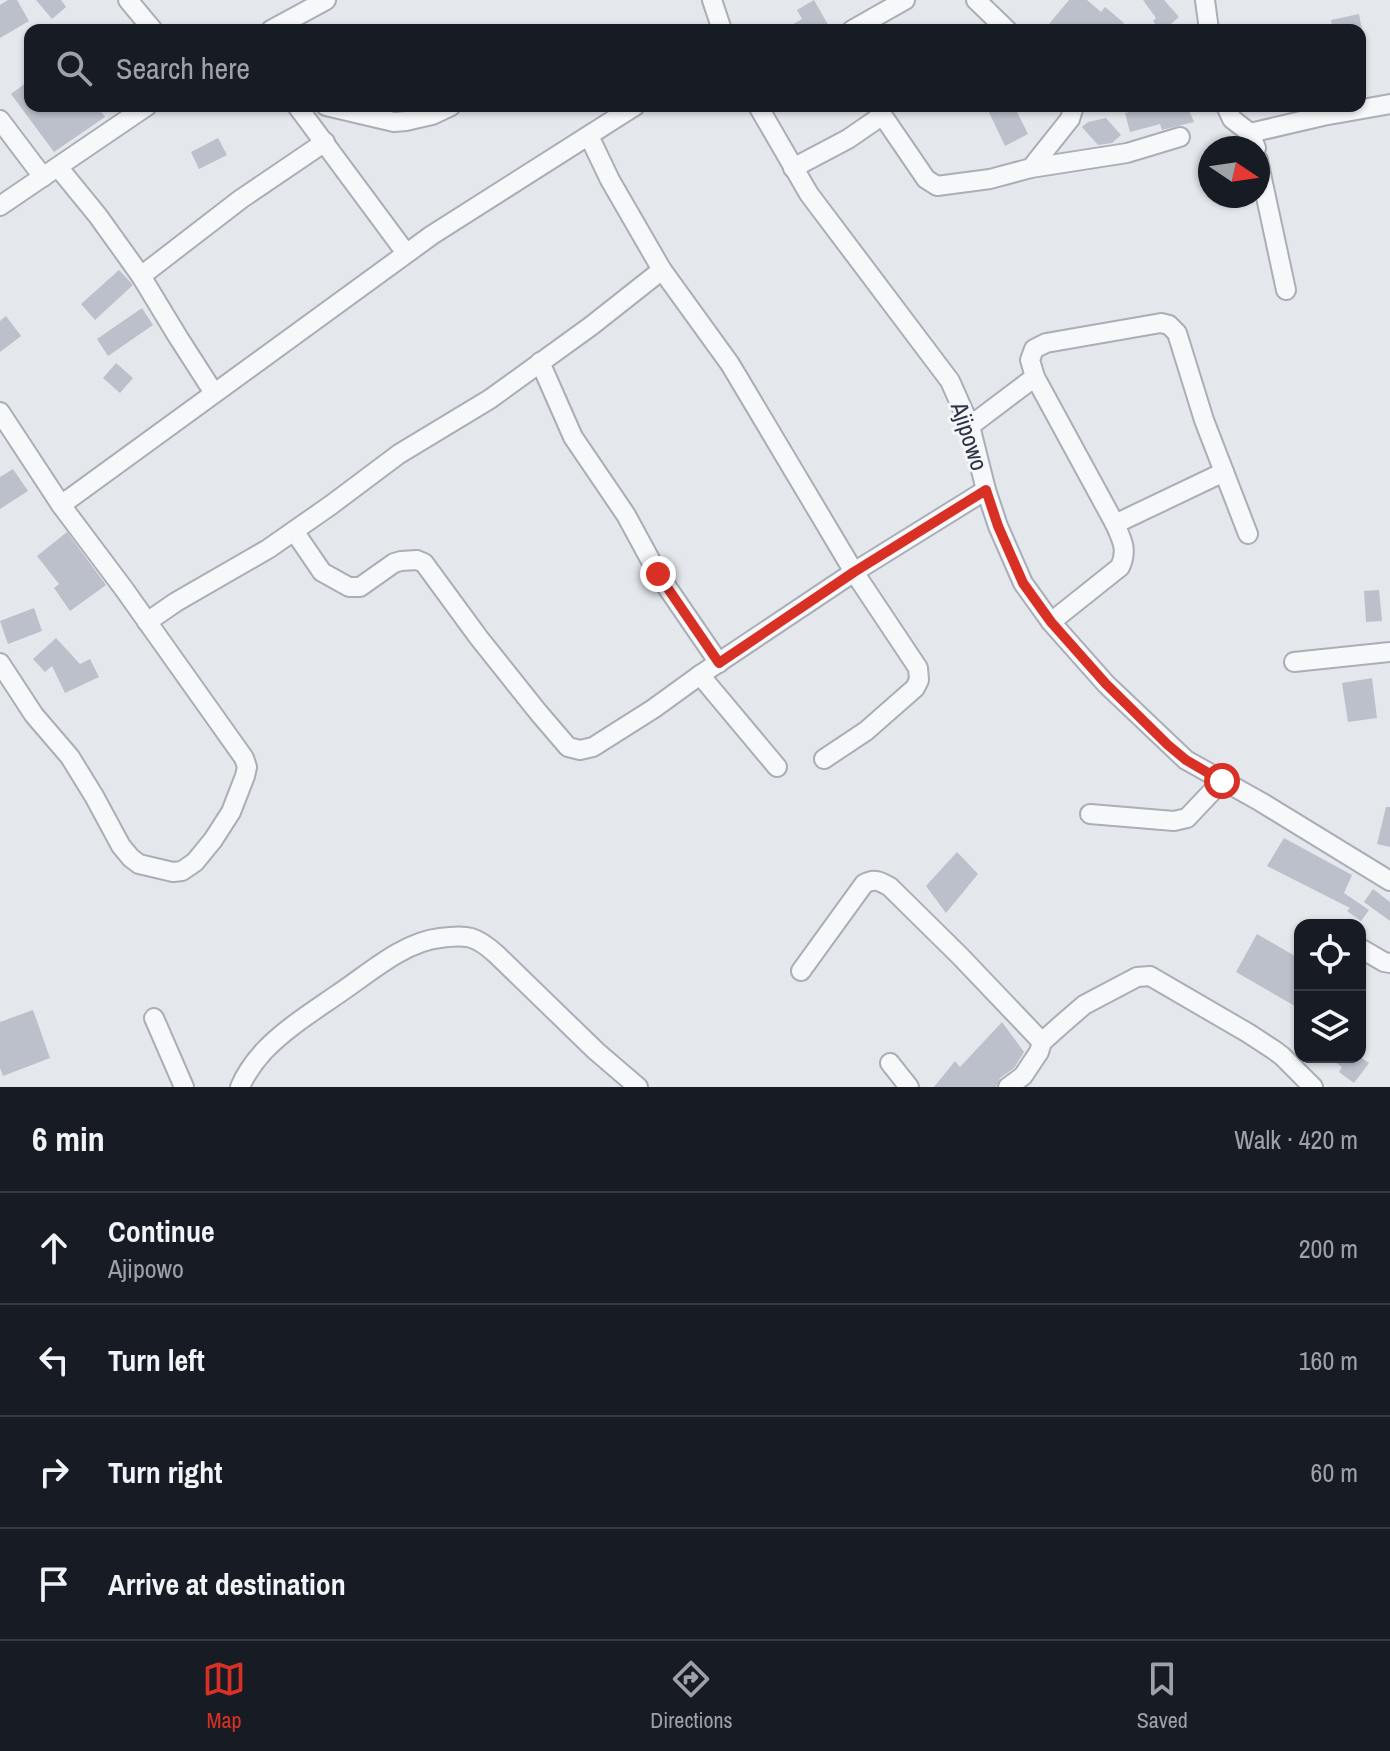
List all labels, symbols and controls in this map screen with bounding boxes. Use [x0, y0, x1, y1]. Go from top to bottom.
search box [24, 24, 1366, 112]
icon: search [52, 46, 96, 90]
text: Search here [116, 48, 250, 88]
north arrow [1198, 136, 1270, 208]
street label: Ajipowo [944, 397, 996, 474]
route end [640, 556, 676, 592]
route start [1204, 763, 1240, 799]
map controls [1294, 919, 1366, 1063]
button: locate [1294, 919, 1366, 991]
button: layers [1294, 991, 1366, 1063]
text: 6 min [32, 1116, 105, 1162]
text: Walk · 420 m [1234, 1122, 1358, 1157]
text: Continue [108, 1211, 215, 1251]
icon: ahead [32, 1226, 76, 1270]
text: 200 m [1299, 1231, 1358, 1266]
text: Ajipowo [108, 1251, 184, 1286]
icon: left [32, 1338, 76, 1382]
text: Turn left [108, 1340, 205, 1380]
text: 160 m [1299, 1343, 1358, 1378]
icon: right [32, 1450, 76, 1494]
text: Turn right [108, 1452, 222, 1492]
text: 60 m [1311, 1455, 1358, 1490]
icon: arrive [32, 1562, 76, 1606]
text: Arrive at destination [108, 1564, 346, 1604]
tab: Map [202, 1657, 246, 1735]
tab: Directions [650, 1657, 733, 1735]
tab: Saved [1137, 1657, 1188, 1735]

